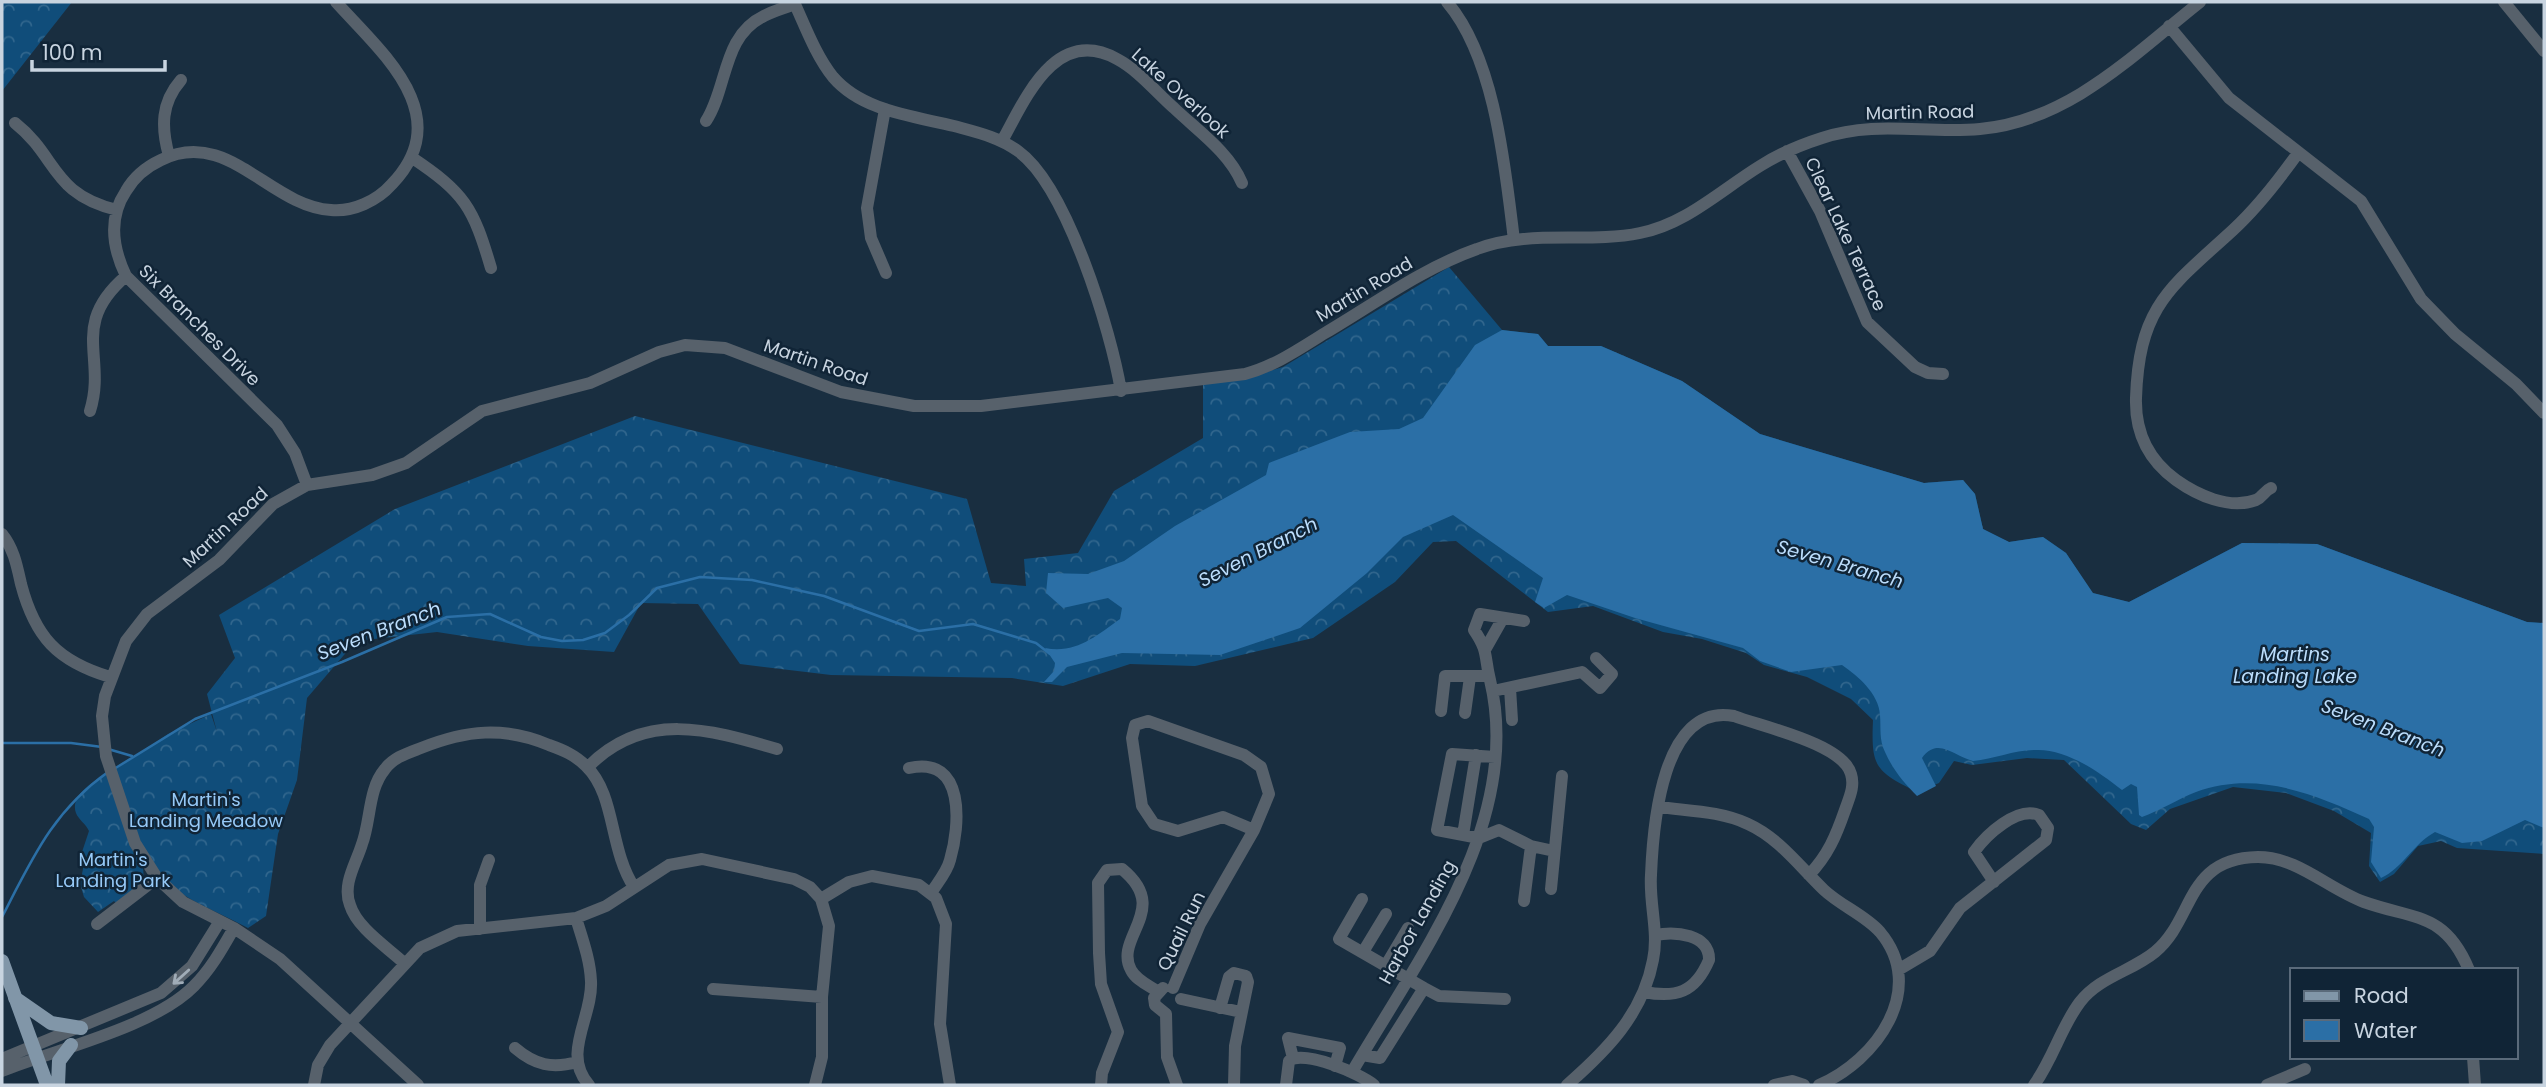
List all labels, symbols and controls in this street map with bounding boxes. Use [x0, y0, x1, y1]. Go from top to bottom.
scale bar [32, 28, 164, 72]
text: 100 m [42, 38, 102, 67]
street label: Lake Overlook [1127, 42, 1236, 144]
street label: Martin Road [1866, 99, 1974, 125]
street label: Clear Lake Terrace [1799, 153, 1893, 315]
street label: Martin Road [1311, 250, 1417, 328]
street label: Six Branches Drive [134, 259, 266, 391]
street label: Martin Road [761, 333, 871, 391]
street label: Martin Road [177, 481, 273, 573]
water label: Seven Branch [1194, 510, 1322, 594]
water label: Seven Branch [1774, 533, 1906, 595]
water label: Seven Branch [313, 595, 445, 667]
water label: Martins Landing Lake [2233, 641, 2357, 690]
water label: Seven Branch [2317, 692, 2449, 764]
park label: Martin's Landing Meadow [129, 787, 283, 833]
park label: Martin's Landing Park [55, 847, 171, 893]
street label: Harbor Landing [1373, 855, 1461, 989]
street label: Quail Run [1151, 887, 1211, 975]
one-way arrow [173, 968, 190, 985]
legend [2290, 968, 2518, 1059]
text: Road [2354, 981, 2409, 1010]
text: Water [2354, 1016, 2417, 1045]

